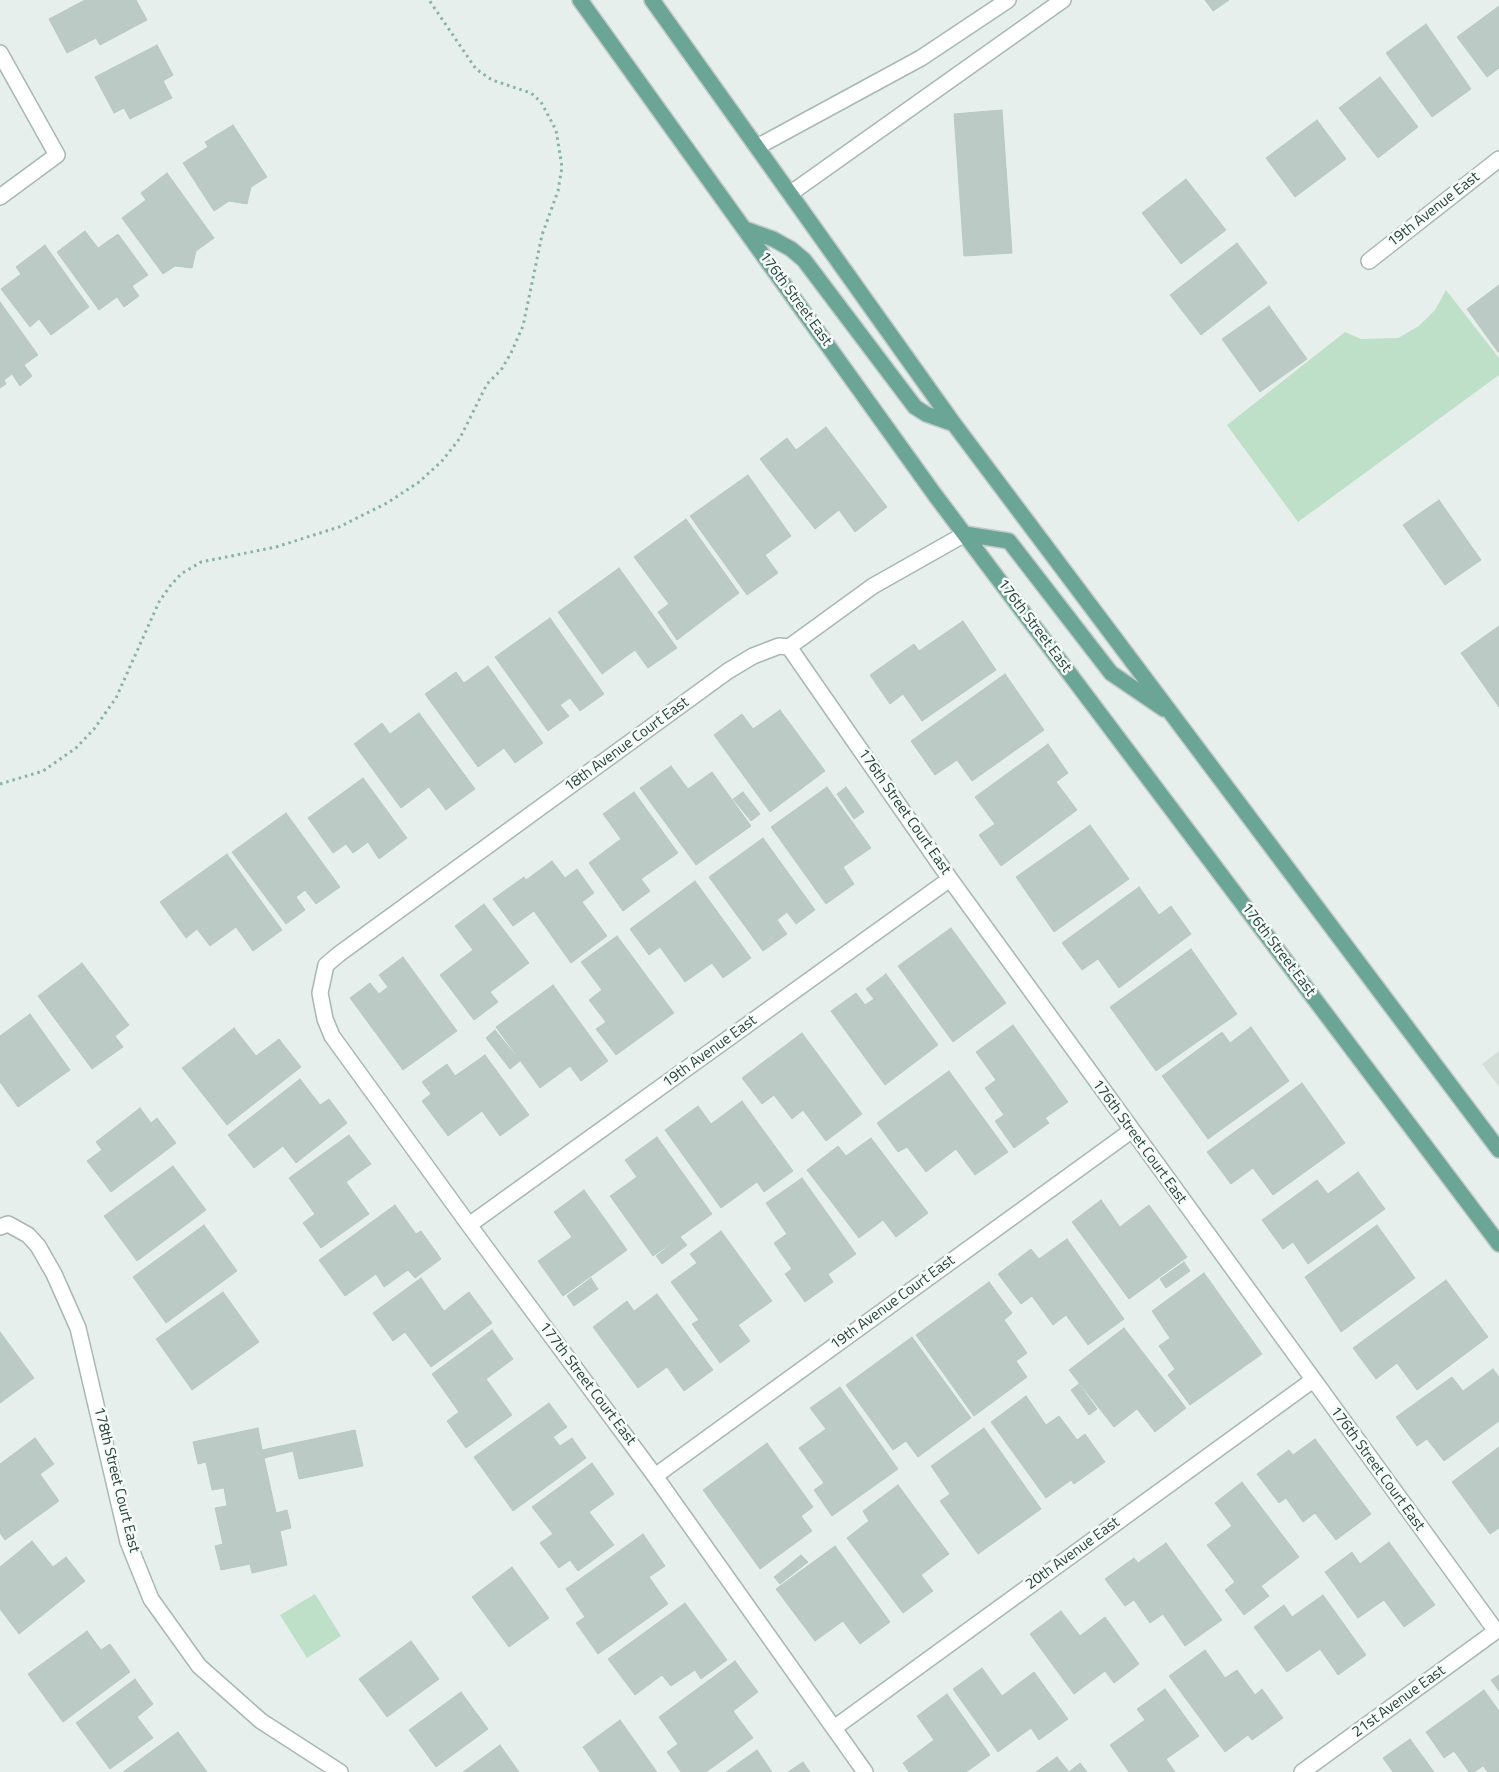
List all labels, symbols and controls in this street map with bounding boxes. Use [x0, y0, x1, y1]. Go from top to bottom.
street label: 19th Avenue East [1384, 169, 1484, 251]
street label: 176th Street East [755, 248, 835, 350]
street label: 176th Street East [993, 576, 1075, 676]
street label: 18th Avenue Court East [561, 694, 693, 796]
street label: 176th Street Court East [854, 746, 954, 878]
street label: 176th Street East [1237, 900, 1319, 1000]
street label: 19th Avenue East [660, 1012, 760, 1092]
street label: 176th Street Court East [1088, 1076, 1190, 1208]
street label: 19th Avenue Court East [827, 1252, 959, 1354]
street label: 177th Street Court East [535, 1319, 639, 1449]
street label: 176th Street Court East [1326, 1403, 1428, 1535]
street label: 178th Street Court East [89, 1405, 143, 1555]
street label: 20th Avenue East [1023, 1514, 1123, 1594]
street label: 21st Avenue East [1349, 1662, 1449, 1742]

